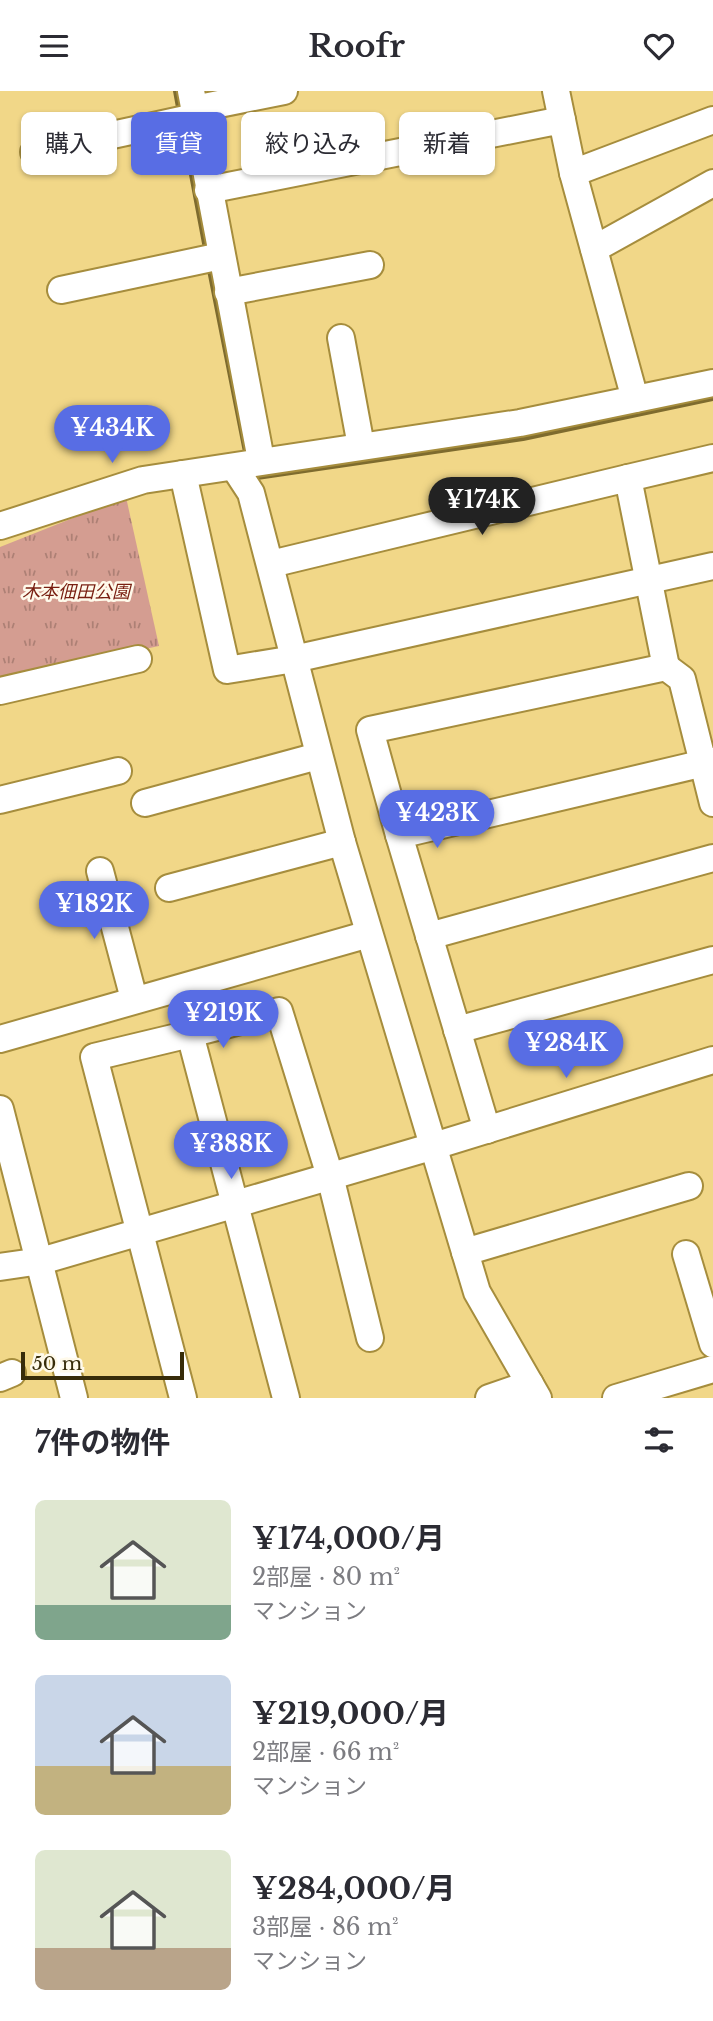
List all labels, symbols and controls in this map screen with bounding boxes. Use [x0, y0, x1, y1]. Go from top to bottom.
text: Roofr [308, 26, 405, 66]
icon: menu [35, 27, 73, 65]
icon: heart [640, 27, 678, 65]
chip: 購入 [21, 112, 117, 175]
chip: 賃貸 [131, 112, 227, 175]
chip: 絞り込み [241, 112, 385, 175]
chip: 新着 [399, 112, 495, 175]
pin: ¥434K [63, 405, 161, 465]
text: ¥434K [70, 414, 154, 442]
pin: ¥174K [433, 477, 531, 537]
text: ¥174K [444, 486, 520, 514]
park label: 木本佃田公園 [22, 581, 133, 603]
pin: ¥423K [388, 791, 486, 850]
text: ¥423K [395, 799, 479, 827]
pin: ¥182K [45, 881, 143, 941]
text: ¥182K [55, 890, 133, 918]
pin: ¥219K [174, 991, 272, 1050]
text: ¥219K [184, 999, 262, 1027]
pin: ¥284K [517, 1021, 615, 1080]
text: ¥284K [524, 1029, 608, 1057]
pin: ¥388K [182, 1121, 280, 1181]
text: ¥388K [190, 1130, 272, 1158]
scale bar [21, 1349, 184, 1381]
text: 50 m [32, 1352, 82, 1375]
icon: filters [640, 1421, 678, 1459]
text: 7件の物件 [35, 1424, 170, 1461]
text: ¥174,000/月 [252, 1520, 445, 1557]
icon: home [91, 1528, 175, 1612]
text: 2部屋 · 80 m² [252, 1563, 400, 1591]
text: マンション [252, 1597, 367, 1625]
text: ¥219,000/月 [252, 1695, 449, 1732]
icon: home [91, 1703, 175, 1787]
text: 2部屋 · 66 m² [252, 1738, 399, 1766]
text: マンション [252, 1772, 367, 1800]
text: ¥284,000/月 [252, 1870, 456, 1907]
icon: home [91, 1878, 175, 1962]
text: 3部屋 · 86 m² [252, 1913, 399, 1941]
text: マンション [252, 1947, 367, 1975]

